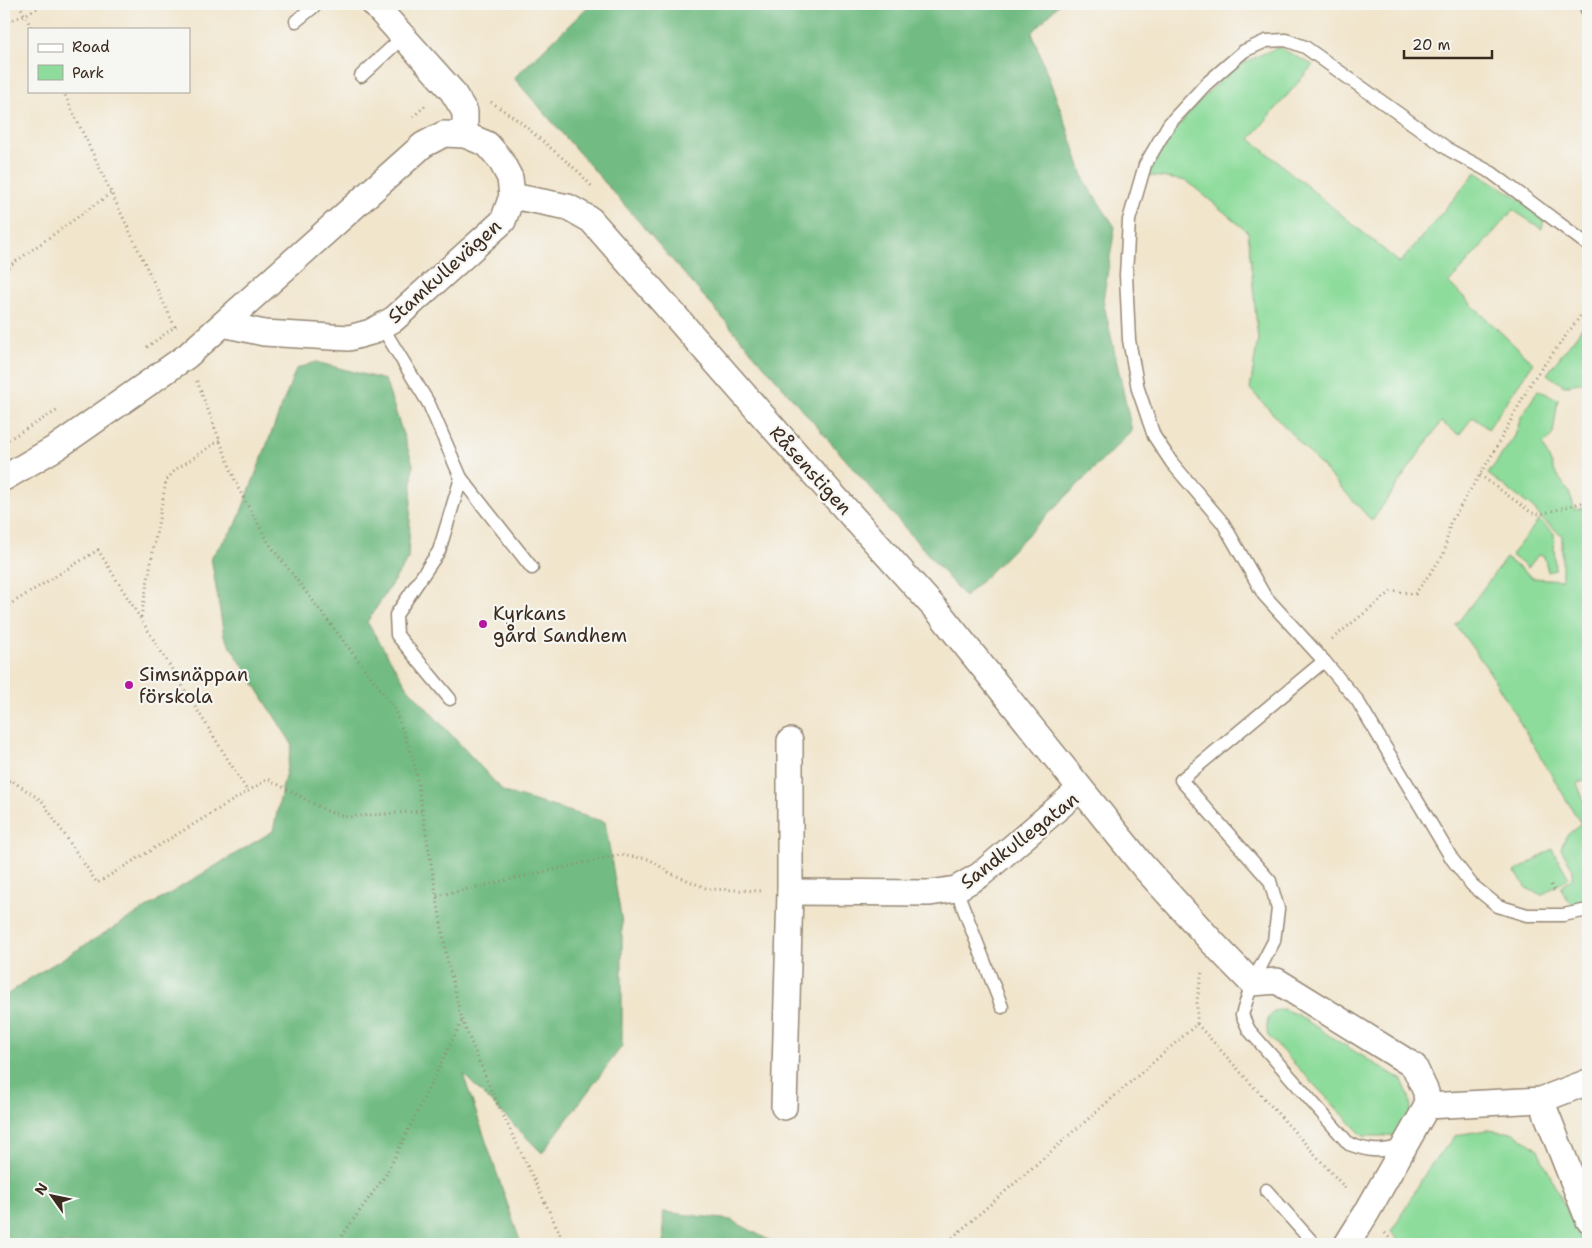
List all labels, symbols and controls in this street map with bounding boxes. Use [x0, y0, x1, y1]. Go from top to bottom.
legend [28, 28, 190, 92]
scale bar [1404, 28, 1492, 60]
text: 20 m [1412, 35, 1451, 55]
text: Road [72, 37, 110, 57]
text: Park [72, 63, 104, 83]
street label: Stamkullevägen [382, 214, 506, 329]
street label: Råsenstigen [764, 420, 857, 520]
place label: Kyrkans gård Sandhem [493, 601, 627, 648]
marker: Kyrkans gård Sandhem [477, 618, 489, 630]
place label: Simsnäppan förskola [139, 662, 248, 709]
marker: Simsnäppan förskola [123, 679, 135, 691]
street label: Sandkullegatan [955, 786, 1084, 894]
north arrow [28, 1170, 78, 1220]
text: N [31, 1179, 52, 1198]

